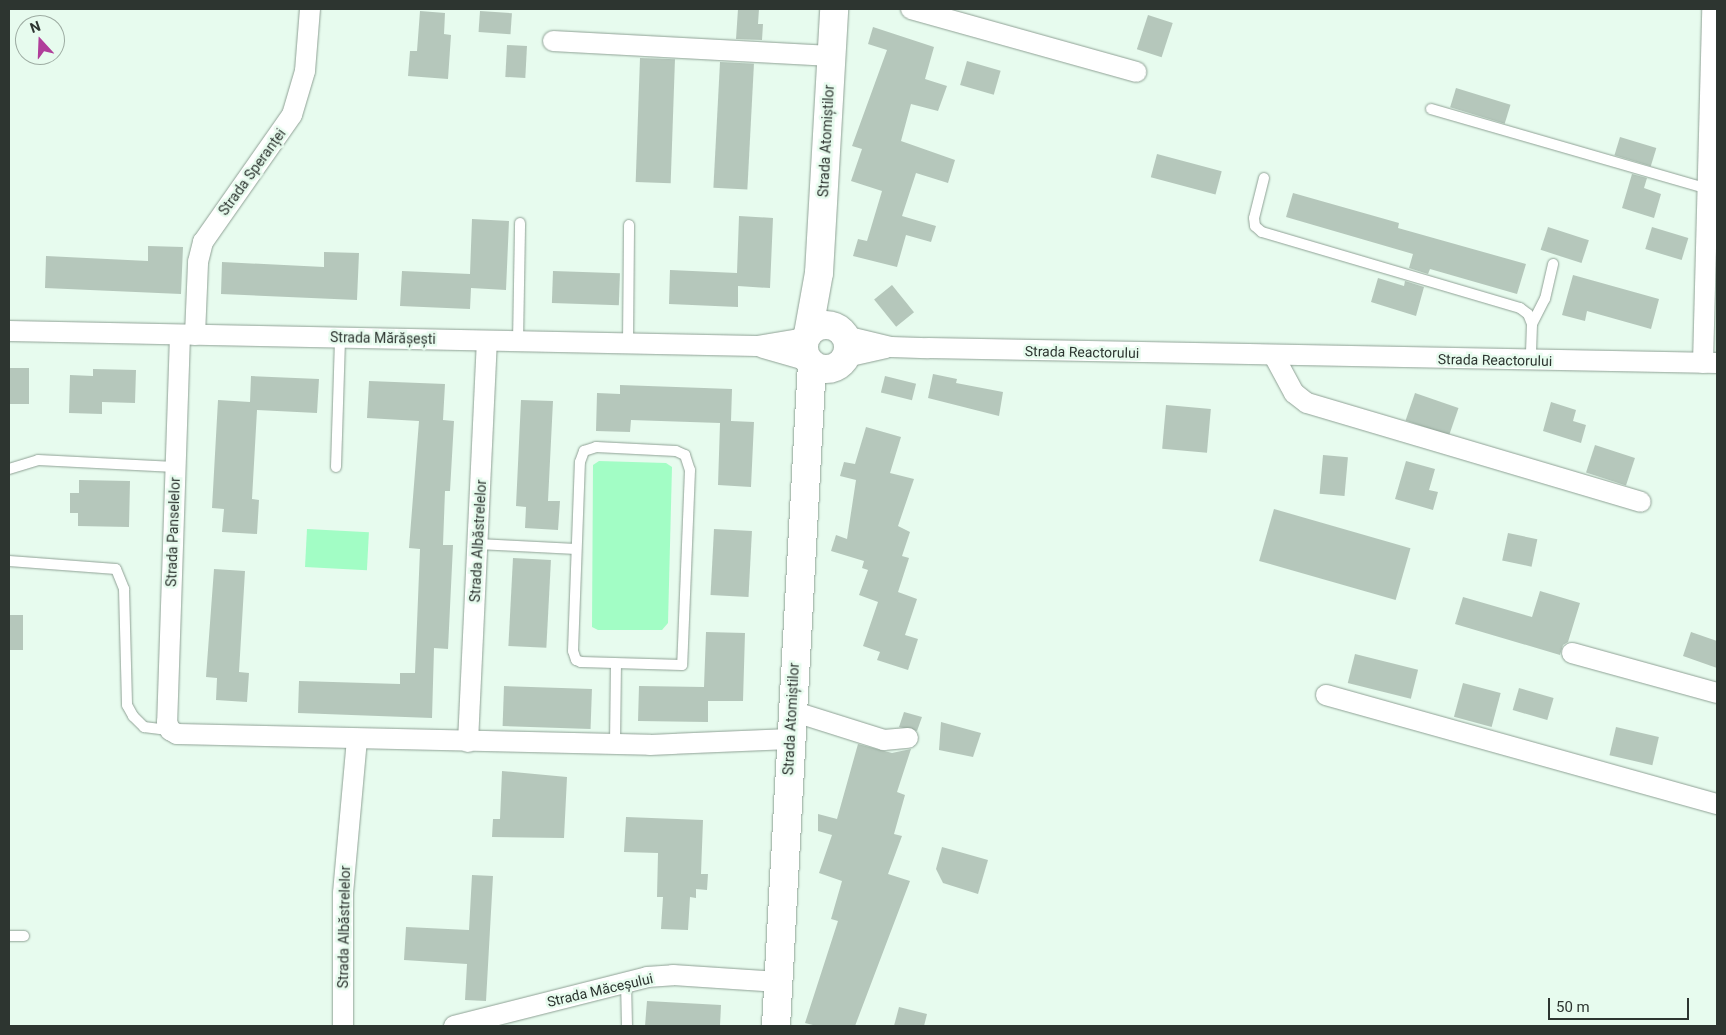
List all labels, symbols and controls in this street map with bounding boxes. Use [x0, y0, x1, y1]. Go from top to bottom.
north arrow [15, 15, 65, 65]
text: N [28, 18, 43, 36]
street label: Strada Atomiștilor [815, 84, 837, 198]
street label: Strada Speranței [215, 125, 289, 219]
street label: Strada Mărășești [330, 329, 436, 347]
street label: Strada Reactorului [1025, 343, 1139, 361]
street label: Strada Reactorului [1438, 351, 1552, 369]
street label: Strada Panselelor [163, 477, 183, 587]
street label: Strada Albăstrelelor [466, 479, 490, 603]
street label: Strada Atomiștilor [780, 662, 802, 776]
street label: Strada Albăstrelelor [335, 865, 353, 989]
street label: Strada Măceșului [545, 970, 655, 1010]
scale bar [1551, 988, 1692, 1020]
text: 50 m [1556, 998, 1590, 1016]

